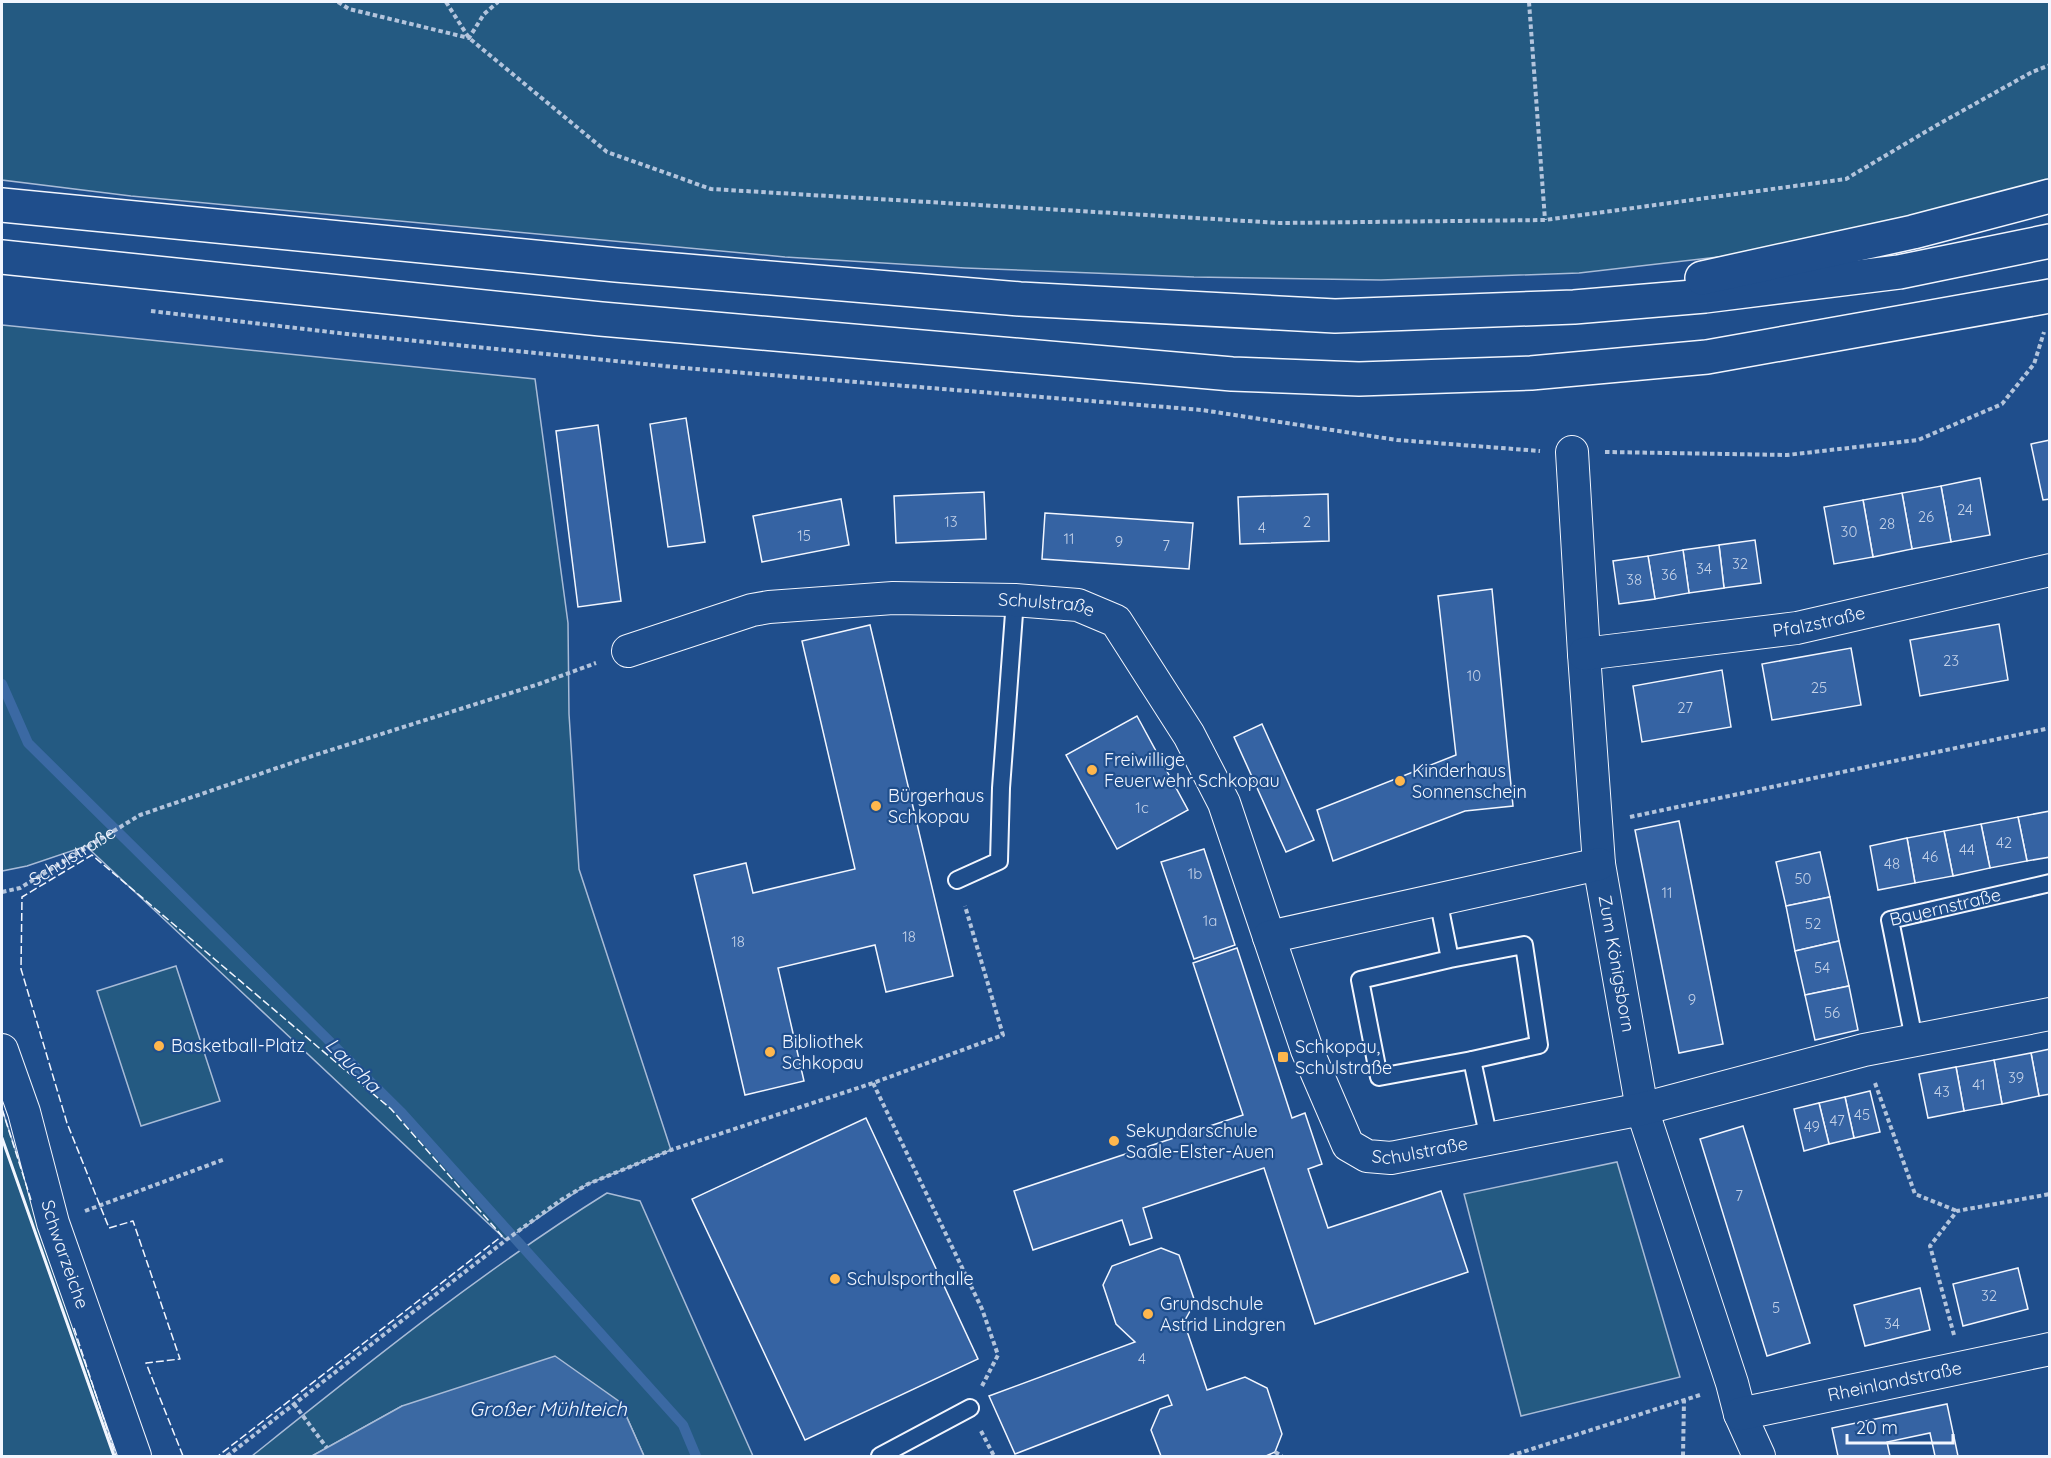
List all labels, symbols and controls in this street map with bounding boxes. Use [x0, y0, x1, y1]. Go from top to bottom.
house number: 24 [1957, 500, 1973, 519]
house number: 26 [1918, 507, 1934, 526]
house number: 13 [944, 512, 958, 531]
house number: 2 [1303, 512, 1311, 531]
house number: 28 [1879, 514, 1895, 533]
house number: 4 [1258, 518, 1266, 537]
house number: 30 [1841, 522, 1857, 541]
house number: 15 [797, 526, 811, 545]
house number: 11 [1063, 529, 1075, 548]
house number: 9 [1115, 532, 1123, 551]
house number: 7 [1162, 536, 1170, 555]
house number: 32 [1732, 554, 1748, 573]
house number: 34 [1696, 559, 1712, 578]
house number: 36 [1661, 565, 1677, 584]
house number: 38 [1626, 570, 1642, 589]
street label: Schulstraße [998, 588, 1099, 622]
street label: Pfalzstraße [1771, 601, 1867, 642]
house number: 23 [1943, 651, 1959, 670]
house number: 10 [1467, 666, 1481, 685]
house number: 25 [1811, 678, 1827, 697]
house number: 27 [1677, 698, 1693, 717]
place label: Freiwillige Feuerwehr Schkopau [1104, 748, 1280, 792]
place label: Kinderhaus Sonnenschein [1412, 759, 1527, 803]
marker: Freiwillige Feuerwehr Schkopau [1085, 763, 1099, 777]
marker: Kinderhaus Sonnenschein [1393, 774, 1407, 788]
place label: Bürgerhaus Schkopau [888, 784, 984, 828]
house number: 1c [1135, 798, 1149, 817]
marker: Bürgerhaus Schkopau [869, 799, 883, 813]
street label: Schulstraße [25, 820, 120, 891]
house number: 42 [1996, 833, 2012, 852]
house number: 44 [1959, 840, 1975, 859]
house number: 46 [1922, 847, 1938, 866]
house number: 48 [1884, 854, 1900, 873]
house number: 1b [1188, 864, 1202, 883]
house number: 50 [1794, 869, 1812, 888]
house number: 11 [1661, 883, 1673, 902]
street label: Bayernstraße [1887, 883, 2003, 931]
street label: Zum Königsborn [1594, 893, 1640, 1034]
house number: 1a [1203, 911, 1217, 930]
house number: 52 [1805, 914, 1821, 933]
house number: 18 [902, 927, 916, 946]
house number: 18 [731, 932, 745, 951]
house number: 54 [1814, 958, 1830, 977]
house number: 9 [1688, 990, 1696, 1009]
house number: 56 [1824, 1003, 1840, 1022]
place label: Bibliothek Schkopau [782, 1030, 864, 1074]
water label: Laucha [321, 1032, 387, 1099]
place label: Basketball-Platz [171, 1034, 305, 1057]
place label: Schkopau, Schulstraße [1295, 1035, 1392, 1079]
marker: Basketball-Platz [152, 1039, 166, 1053]
marker: Bibliothek Schkopau [763, 1045, 777, 1059]
marker: Schkopau, Schulstraße [1276, 1050, 1290, 1064]
house number: 39 [2008, 1068, 2024, 1087]
house number: 41 [1972, 1075, 1986, 1094]
house number: 43 [1934, 1082, 1950, 1101]
house number: 45 [1854, 1105, 1870, 1124]
house number: 47 [1829, 1111, 1845, 1130]
house number: 49 [1804, 1117, 1820, 1136]
place label: Sekundarschule Saale-Elster-Auen [1126, 1119, 1274, 1163]
street label: Schulstraße [1371, 1131, 1470, 1169]
marker: Sekundarschule Saale-Elster-Auen [1107, 1134, 1121, 1148]
house number: 7 [1735, 1186, 1743, 1205]
street label: Schwarzeiche [36, 1198, 94, 1312]
place label: Schulsporthalle [847, 1267, 974, 1290]
marker: Schulsporthalle [828, 1272, 842, 1286]
house number: 32 [1981, 1286, 1997, 1305]
place label: Grundschule Astrid Lindgren [1160, 1292, 1286, 1336]
house number: 5 [1772, 1298, 1780, 1317]
marker: Grundschule Astrid Lindgren [1141, 1307, 1155, 1321]
house number: 34 [1884, 1314, 1900, 1333]
house number: 4 [1138, 1349, 1146, 1368]
street label: Rheinlandstraße [1825, 1356, 1964, 1406]
water label: Großer Mühlteich [469, 1396, 627, 1421]
scale bar [1847, 1407, 1954, 1445]
text: 20 m [1856, 1416, 1898, 1439]

